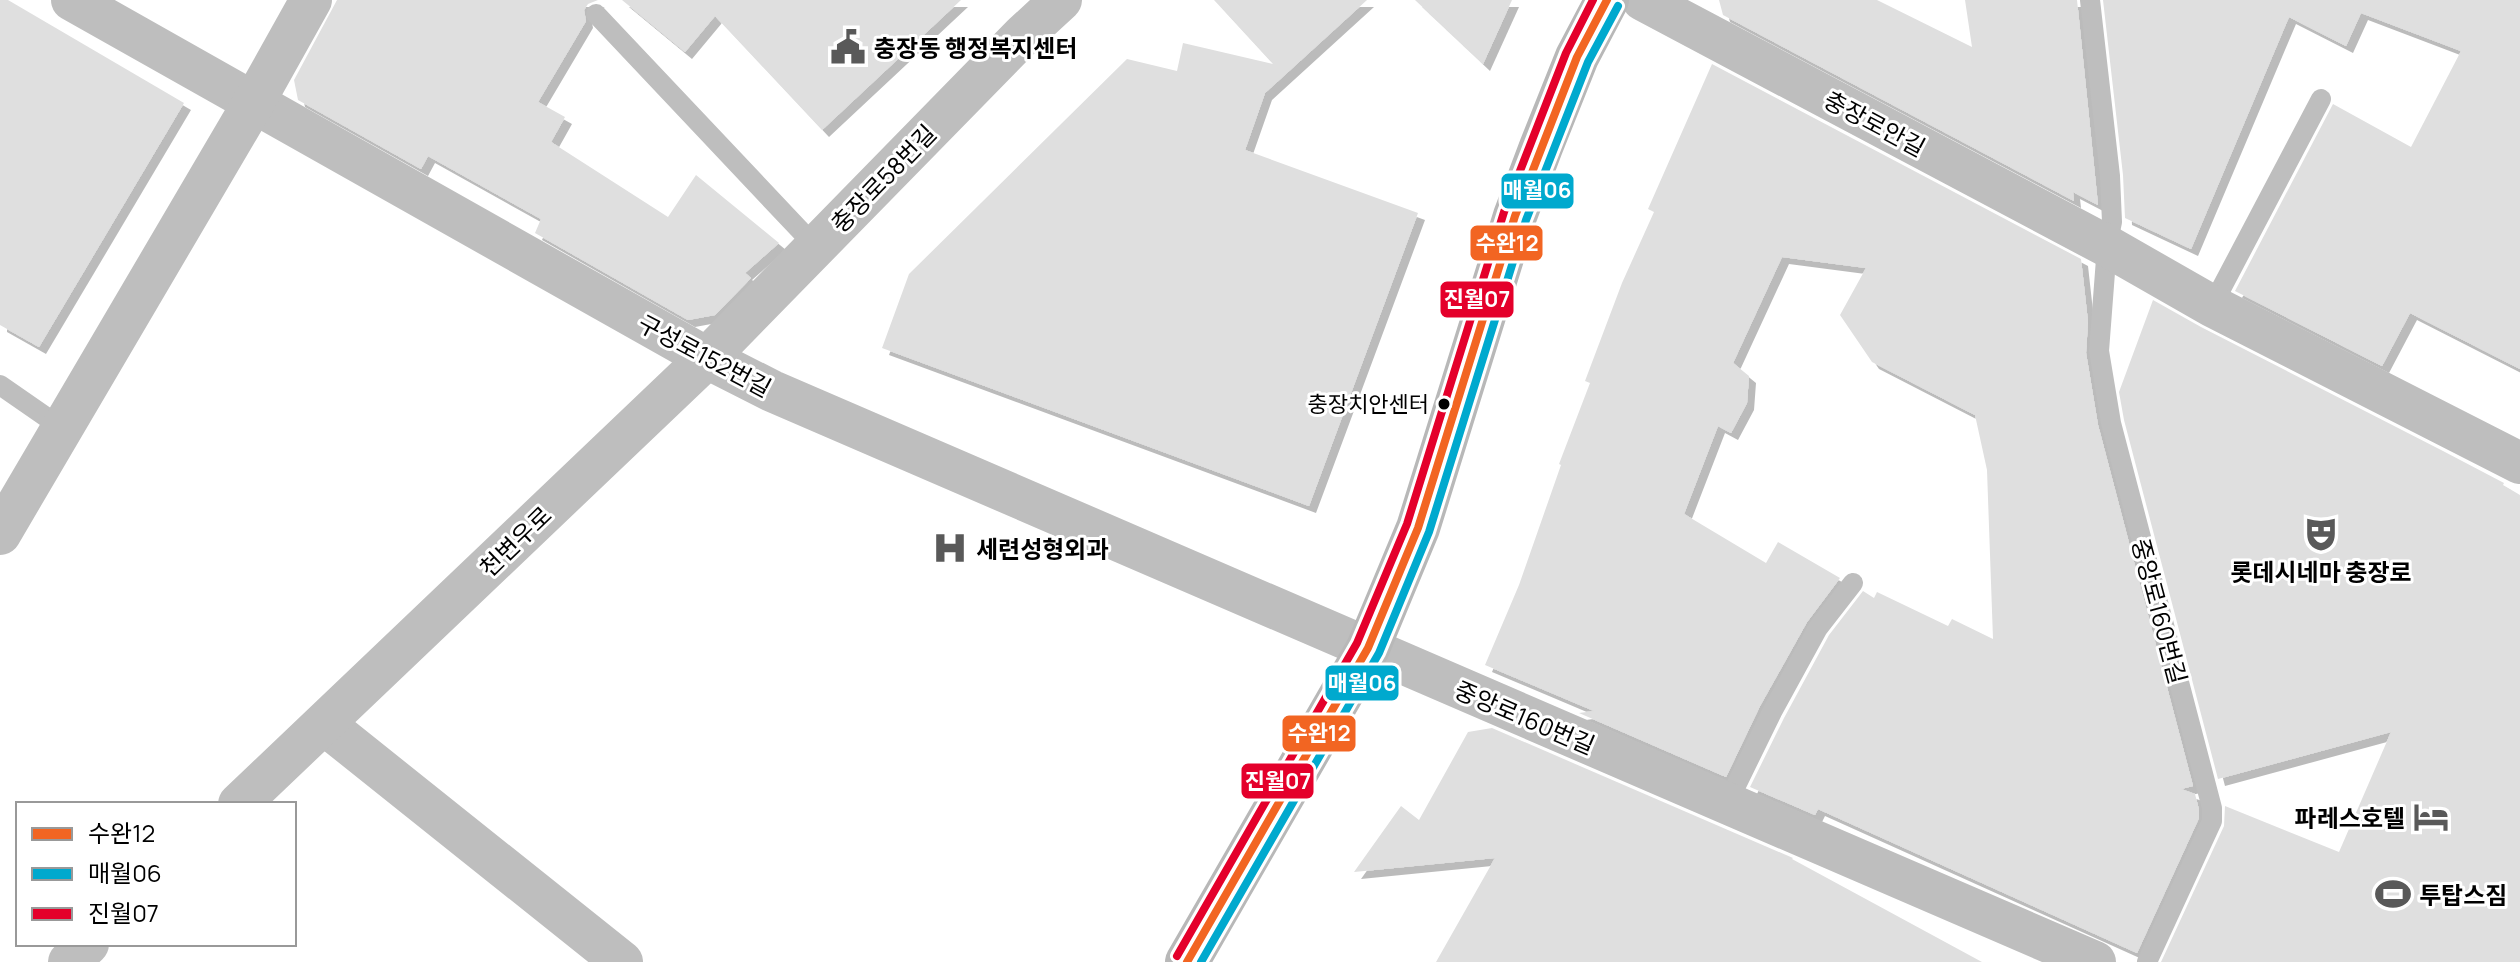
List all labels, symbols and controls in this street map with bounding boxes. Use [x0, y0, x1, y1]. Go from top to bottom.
public building icon: 충장동 행정복지센터 [829, 28, 867, 66]
place label: 충장동 행정복지센터 [874, 31, 1078, 64]
street label: 충장로안길 [1819, 83, 1931, 163]
street label: 충장로58번길 [823, 117, 943, 239]
line badge: 매월06 [1500, 172, 1575, 210]
text: 매월06 [1503, 175, 1571, 205]
line badge: 수완12 [1469, 224, 1544, 262]
text: 수완12 [1475, 228, 1539, 258]
line badge: 진월07 [1439, 280, 1515, 319]
text: 진월07 [1444, 284, 1510, 314]
street label: 구성로152번길 [633, 306, 777, 404]
place label: 충장치안센터 [1308, 389, 1429, 419]
marker: 충장치안센터 [1436, 396, 1452, 412]
street label: 천변우로 [472, 498, 558, 584]
theatre icon: 롯데시네마 충장로 [2302, 515, 2340, 553]
hospital icon: 세련성형외과 [931, 529, 969, 567]
place label: 세련성형외과 [976, 532, 1108, 565]
street label: 중앙로160번길 [2125, 535, 2195, 687]
place label: 롯데시네마 충장로 [2230, 555, 2412, 588]
line badge: 매월06 [1324, 664, 1400, 702]
text: 매월06 [1328, 668, 1396, 698]
street label: 중앙로160번길 [1450, 673, 1600, 761]
line badge: 수완12 [1281, 714, 1357, 753]
text: 수완12 [1287, 718, 1351, 748]
line badge: 진월07 [1240, 762, 1315, 800]
text: 진월07 [1245, 766, 1311, 796]
hotel icon: 파레스호텔 [2412, 798, 2450, 836]
place label: 파레스호텔 [2295, 801, 2405, 834]
legend [16, 802, 296, 946]
text: 수완12 [88, 816, 155, 849]
text: 매월06 [88, 856, 162, 889]
sports icon: 투탑스짐 [2374, 875, 2412, 913]
place label: 투탑스짐 [2419, 878, 2507, 911]
text: 진월07 [88, 896, 159, 929]

